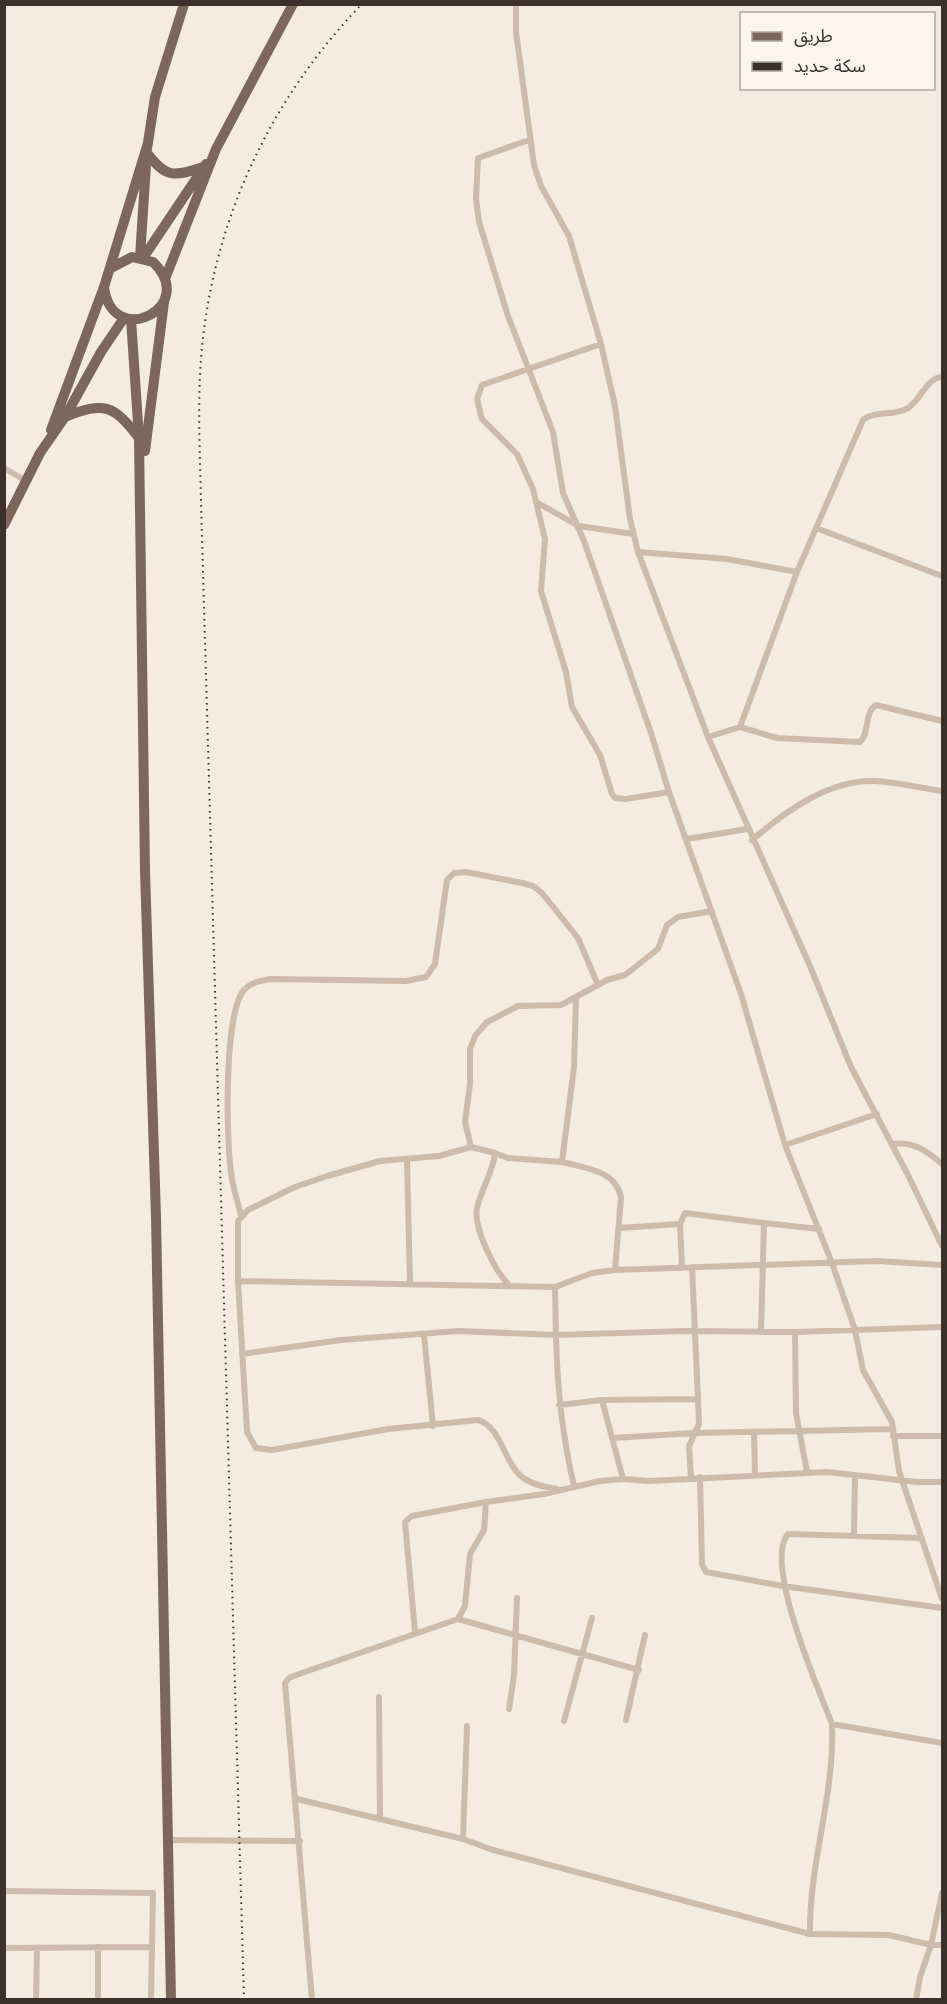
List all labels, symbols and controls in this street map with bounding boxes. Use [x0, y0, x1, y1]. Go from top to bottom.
legend [740, 12, 935, 90]
text: طريق [794, 24, 833, 48]
text: سكة حديد [794, 54, 866, 78]

